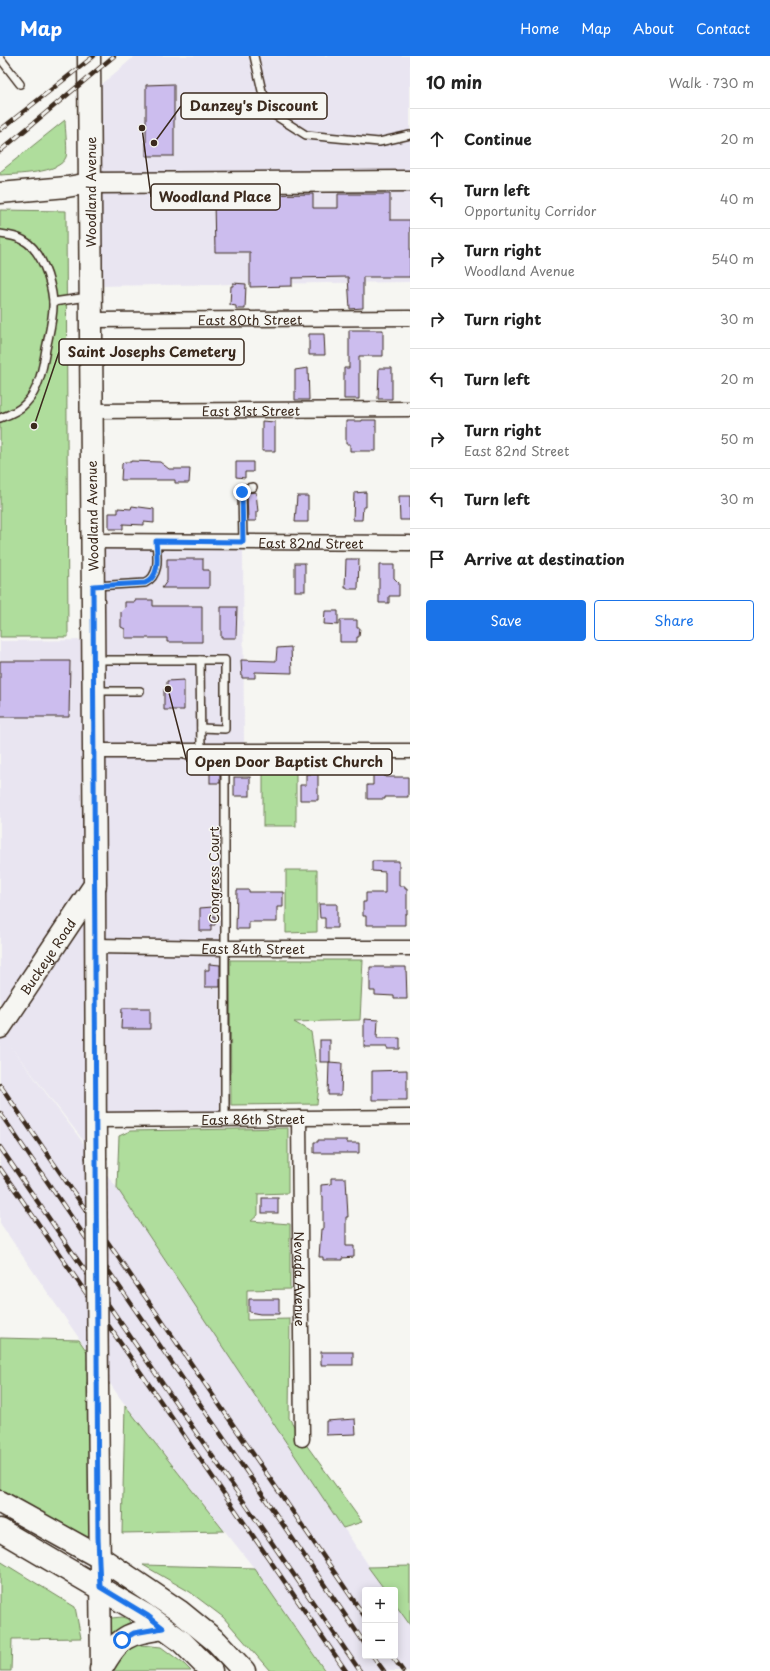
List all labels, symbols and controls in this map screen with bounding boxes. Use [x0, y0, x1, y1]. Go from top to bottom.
text: Map [20, 14, 62, 42]
text: Home [520, 18, 559, 39]
text: Map [581, 18, 611, 39]
text: About [633, 18, 674, 39]
text: Contact [696, 18, 750, 39]
text: 10 min [426, 69, 482, 95]
text: Walk · 730 m [669, 73, 754, 92]
callout: Danzey's Discount [181, 93, 327, 119]
text: Danzey's Discount [190, 95, 318, 116]
text: Continue [464, 127, 532, 150]
icon: ahead [426, 128, 448, 150]
text: 20 m [720, 129, 754, 148]
street label: Woodland Avenue [81, 137, 100, 247]
text: Turn left [464, 178, 530, 201]
callout: Woodland Place [151, 184, 280, 210]
text: Woodland Place [159, 186, 272, 207]
icon: left [426, 188, 448, 210]
text: 40 m [720, 189, 754, 208]
text: Opportunity Corridor [464, 201, 596, 220]
text: Turn right [464, 238, 541, 261]
icon: right [426, 248, 448, 270]
text: 540 m [711, 249, 754, 268]
text: Woodland Avenue [464, 261, 575, 280]
text: Turn right [464, 307, 541, 330]
icon: right [426, 308, 448, 330]
street label: East 80th Street [198, 309, 302, 329]
text: 30 m [720, 309, 754, 328]
callout: Saint Josephs Cemetery [59, 339, 244, 365]
text: Saint Josephs Cemetery [68, 341, 236, 362]
text: Turn left [464, 367, 530, 390]
icon: left [426, 368, 448, 390]
text: 20 m [720, 369, 754, 388]
street label: East 81st Street [202, 400, 300, 420]
text: Turn right [464, 418, 541, 441]
icon: right [426, 428, 448, 450]
text: 50 m [720, 429, 754, 448]
text: East 82nd Street [464, 441, 569, 460]
street label: Woodland Avenue [82, 460, 102, 572]
route end [233, 483, 251, 501]
text: Turn left [464, 487, 530, 510]
icon: left [426, 488, 448, 510]
text: 30 m [720, 489, 754, 508]
street label: East 82nd Street [258, 533, 364, 552]
text: Arrive at destination [464, 547, 625, 570]
icon: arrive [426, 548, 448, 570]
button: Save [426, 600, 586, 641]
button: Share [594, 600, 754, 641]
callout: Open Door Baptist Church [187, 749, 392, 775]
text: Open Door Baptist Church [195, 751, 383, 772]
street label: Congress Court [204, 826, 223, 924]
street label: Buckeye Road [15, 914, 80, 998]
street label: East 84th Street [201, 938, 305, 958]
street label: East 86th Street [201, 1109, 305, 1128]
street label: Nevada Avenue [291, 1231, 310, 1327]
map controls [362, 1587, 398, 1659]
button: + [362, 1587, 398, 1623]
button: − [362, 1623, 398, 1659]
route start [113, 1631, 131, 1649]

